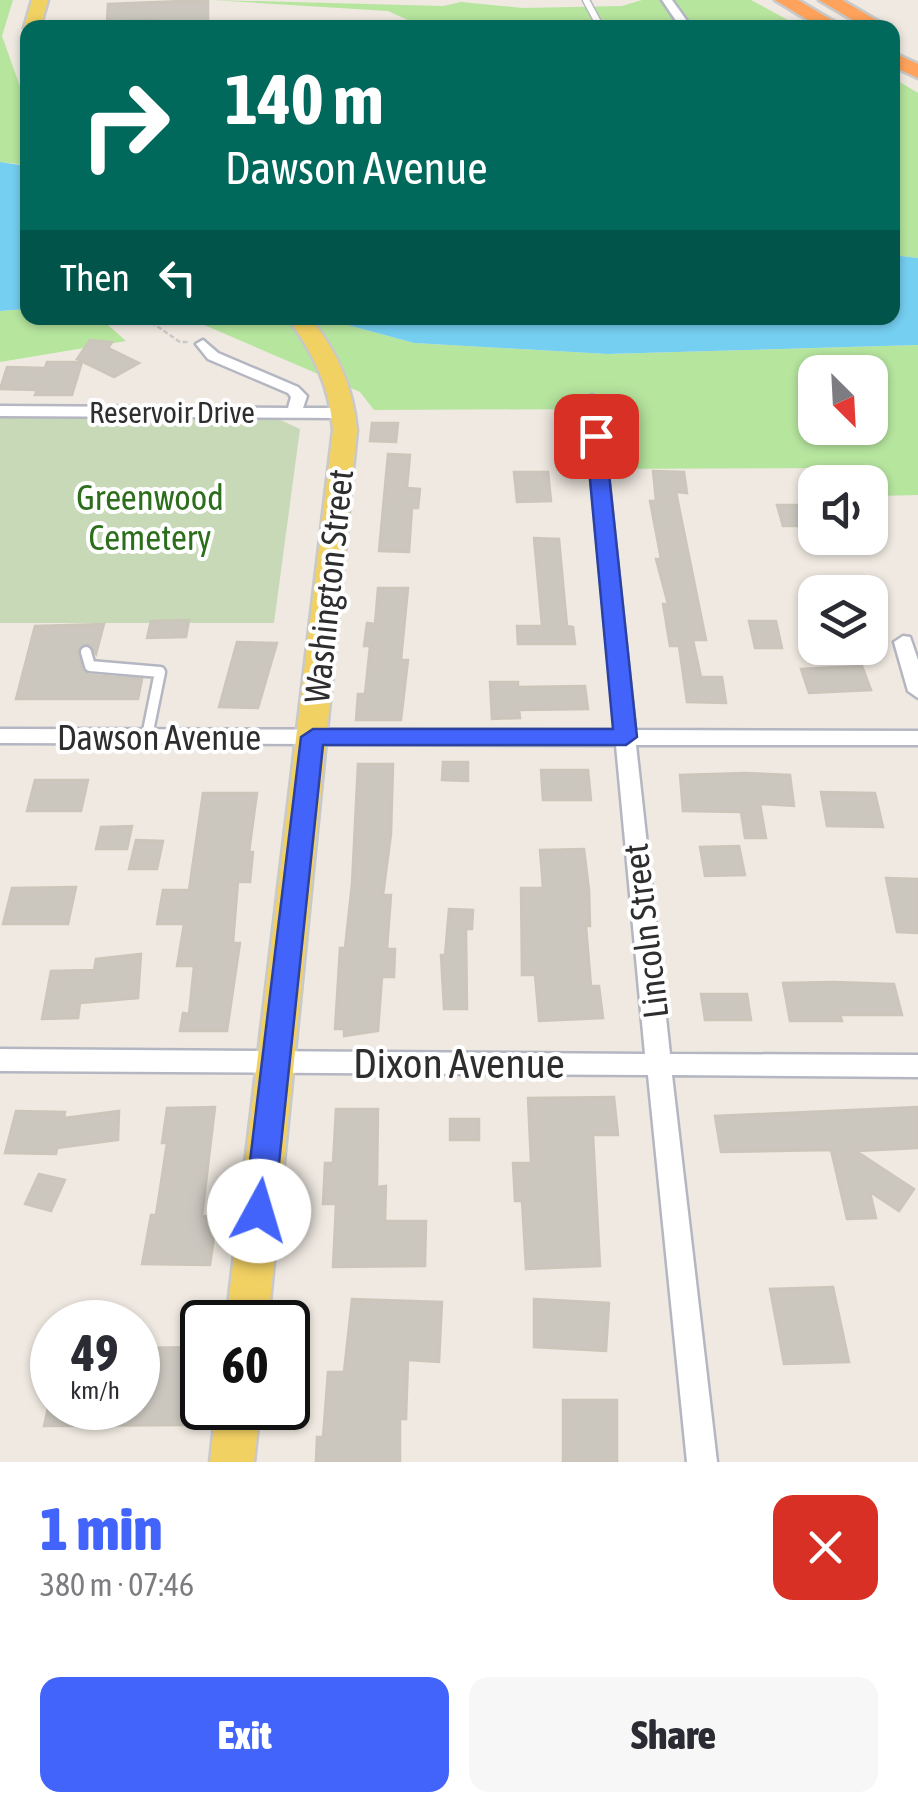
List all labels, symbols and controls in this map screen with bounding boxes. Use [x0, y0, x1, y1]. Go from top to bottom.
text: 140 m [225, 59, 384, 139]
icon: right [60, 60, 190, 190]
text: Dawson Avenue [225, 142, 488, 194]
icon: left [150, 250, 205, 305]
text: Then [60, 256, 130, 299]
north arrow [798, 355, 888, 445]
map controls [798, 355, 888, 665]
pin [554, 394, 639, 479]
street label: Reservoir Drive [89, 395, 255, 429]
icon: arrive [569, 409, 624, 464]
button: sound [798, 465, 888, 555]
street label: Washington Street [296, 467, 360, 705]
park label: Greenwood Cemetery [76, 477, 224, 557]
button: layers [798, 575, 888, 665]
street label: Dawson Avenue [57, 717, 261, 757]
street label: Lincoln Street [614, 841, 676, 1021]
street label: Dixon Avenue [353, 1039, 565, 1087]
position arrow [207, 1159, 311, 1263]
speed limit sign: 60 [180, 1300, 310, 1430]
text: 49 [71, 1324, 118, 1382]
text: km/h [70, 1376, 120, 1404]
text: 1 min [40, 1494, 163, 1563]
button: close [773, 1495, 878, 1600]
text: 380 m · 07:46 [40, 1566, 194, 1603]
button: Exit [40, 1677, 449, 1792]
button: Share [469, 1677, 878, 1792]

